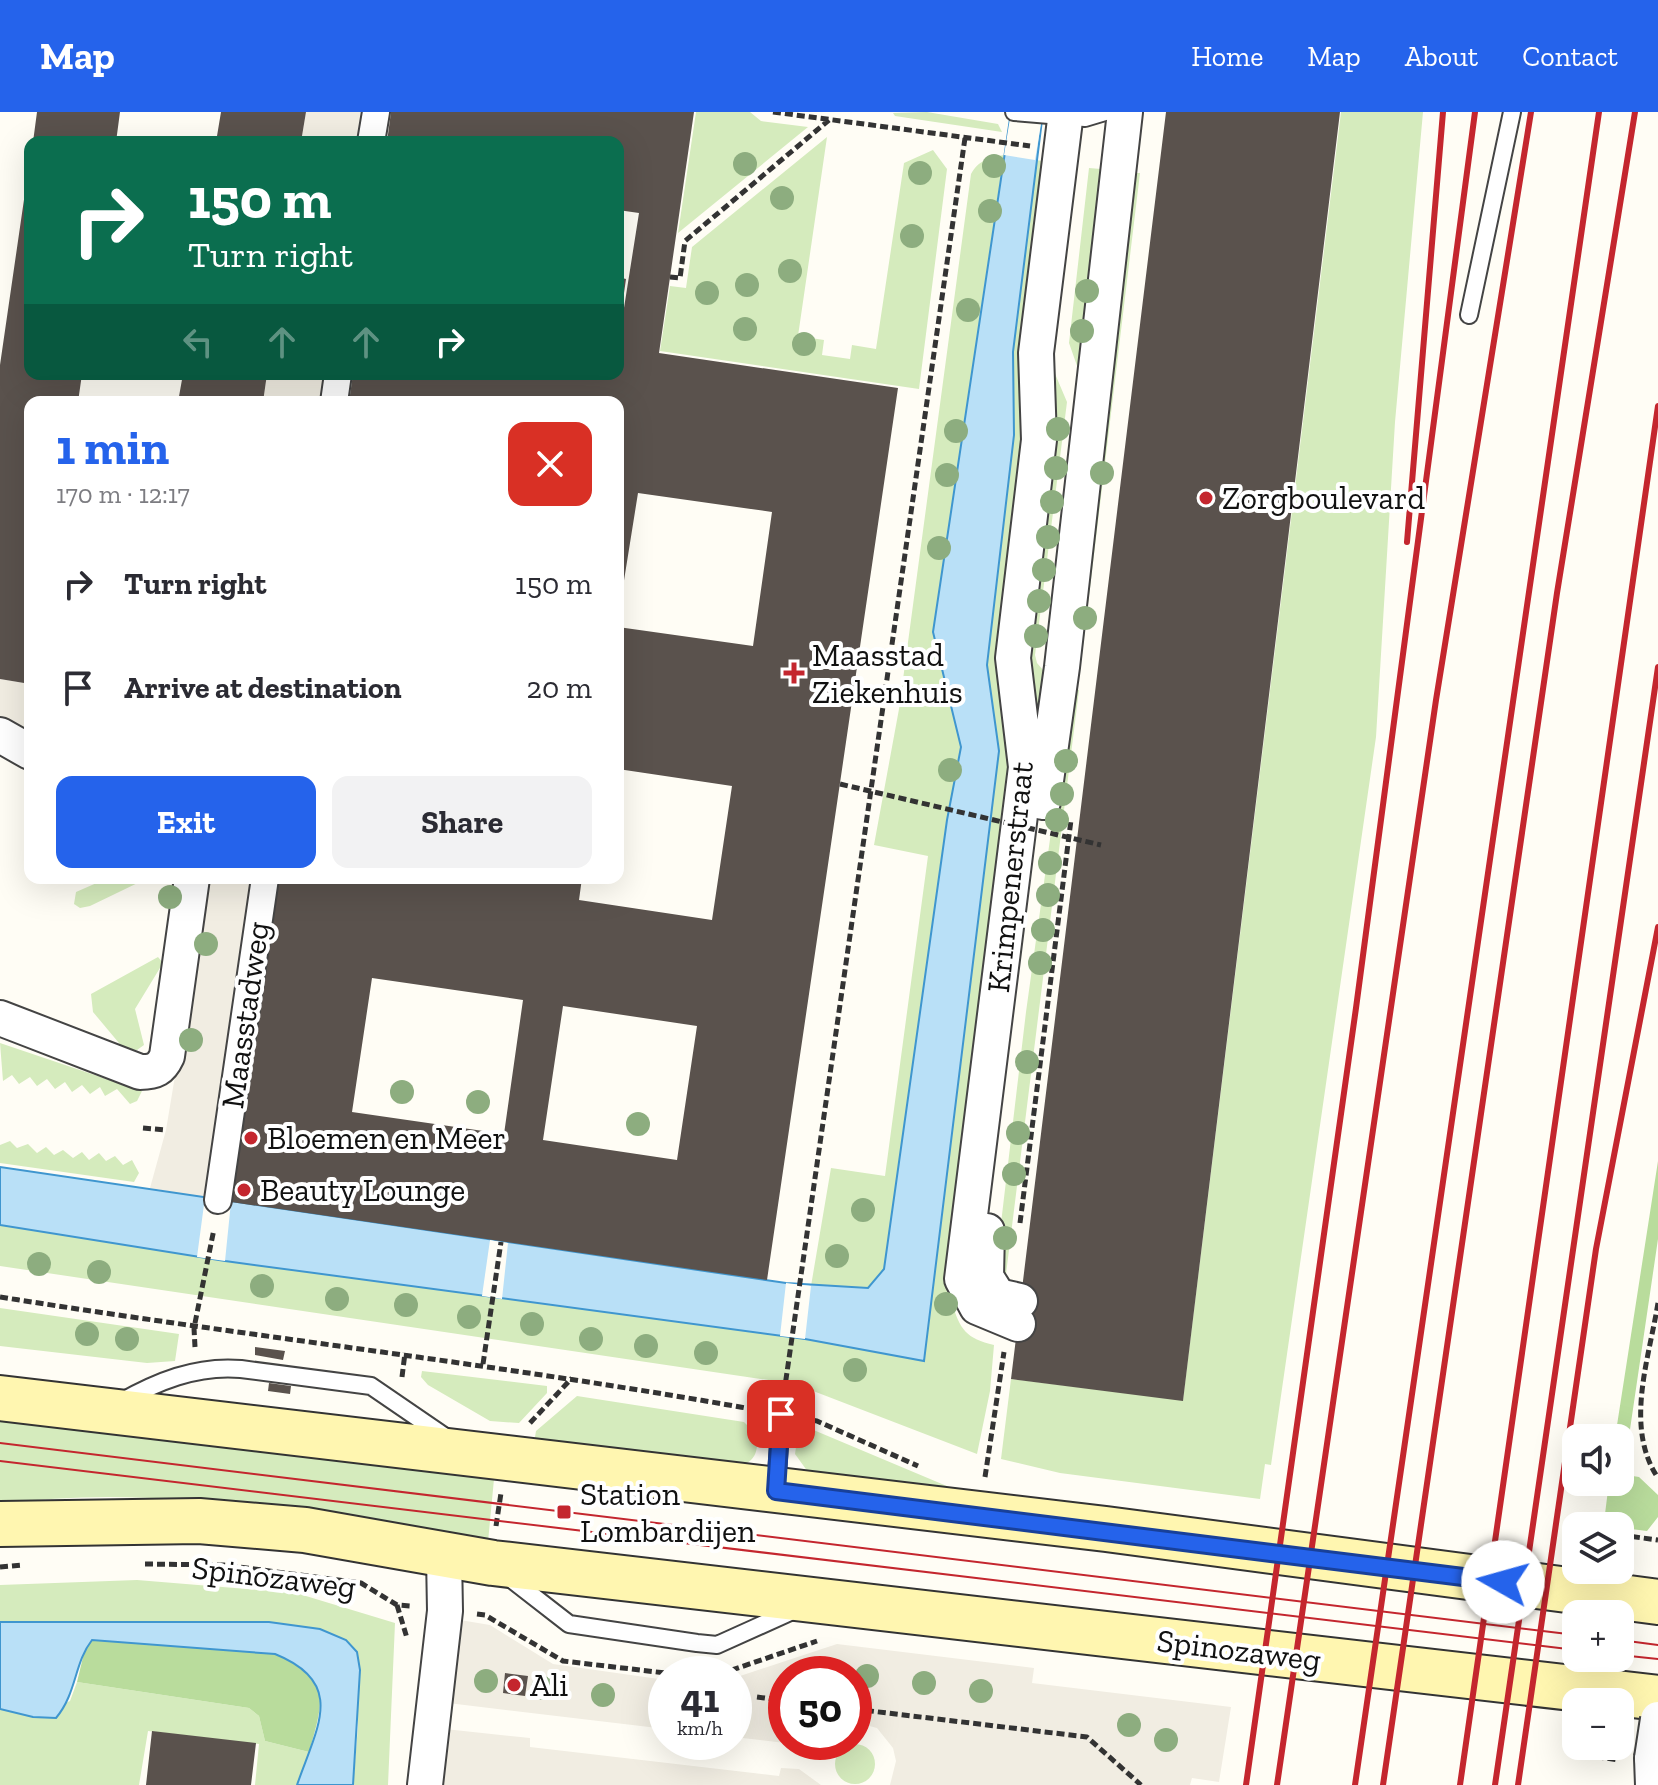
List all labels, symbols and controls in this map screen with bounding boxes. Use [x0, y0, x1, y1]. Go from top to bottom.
text: Map [40, 33, 115, 79]
text: Home [1191, 40, 1263, 73]
text: Map [1307, 40, 1361, 73]
text: About [1405, 40, 1478, 73]
text: Contact [1522, 40, 1618, 73]
text: 150 m [188, 165, 332, 232]
icon: right [56, 168, 160, 272]
text: Turn right [188, 233, 353, 276]
icon: left [176, 320, 220, 364]
icon: ahead [260, 320, 304, 364]
icon: ahead [344, 320, 388, 364]
icon: right [428, 320, 472, 364]
text: 1 min [56, 419, 169, 476]
button: close [508, 422, 592, 506]
text: 170 m · 12:17 [56, 478, 190, 510]
place label: Zorgboulevard [1222, 479, 1425, 517]
marker: Zorgboulevard [1197, 489, 1215, 507]
icon: right [56, 562, 100, 606]
text: Turn right [124, 566, 266, 602]
text: 150 m [515, 566, 592, 602]
place label: Maasstad Ziekenhuis [812, 636, 963, 711]
marker: Maasstad Ziekenhuis [783, 662, 805, 684]
icon: arrive [56, 666, 100, 710]
text: Arrive at destination [124, 670, 401, 706]
text: 20 m [527, 670, 592, 706]
street label: Krimpenerstraat [979, 759, 1041, 994]
button: Exit [56, 776, 316, 868]
button: Share [332, 776, 592, 868]
street label: Maasstadweg [213, 919, 277, 1111]
place label: Bloemen en Meer [267, 1119, 506, 1157]
marker: Bloemen en Meer [242, 1129, 260, 1147]
place label: Beauty Lounge [260, 1171, 465, 1209]
marker: Beauty Lounge [235, 1181, 253, 1199]
pin [747, 1380, 815, 1448]
icon: arrive [759, 1392, 803, 1436]
map controls [1562, 1424, 1634, 1760]
button: sound [1562, 1424, 1634, 1496]
place label: Station Lombardijen [580, 1475, 756, 1550]
marker: Station Lombardijen [555, 1503, 573, 1521]
button: layers [1562, 1512, 1634, 1584]
position arrow [1461, 1540, 1545, 1624]
street label: Spinozaweg [190, 1548, 358, 1606]
button: + [1562, 1600, 1634, 1672]
street label: Spinozaweg [1155, 1621, 1323, 1679]
speed limit sign: 50 [768, 1656, 872, 1760]
place label: Ali [530, 1666, 568, 1704]
text: 41 [681, 1674, 719, 1722]
marker: Ali [505, 1676, 523, 1694]
button: − [1562, 1688, 1634, 1760]
text: km/h [677, 1716, 723, 1740]

